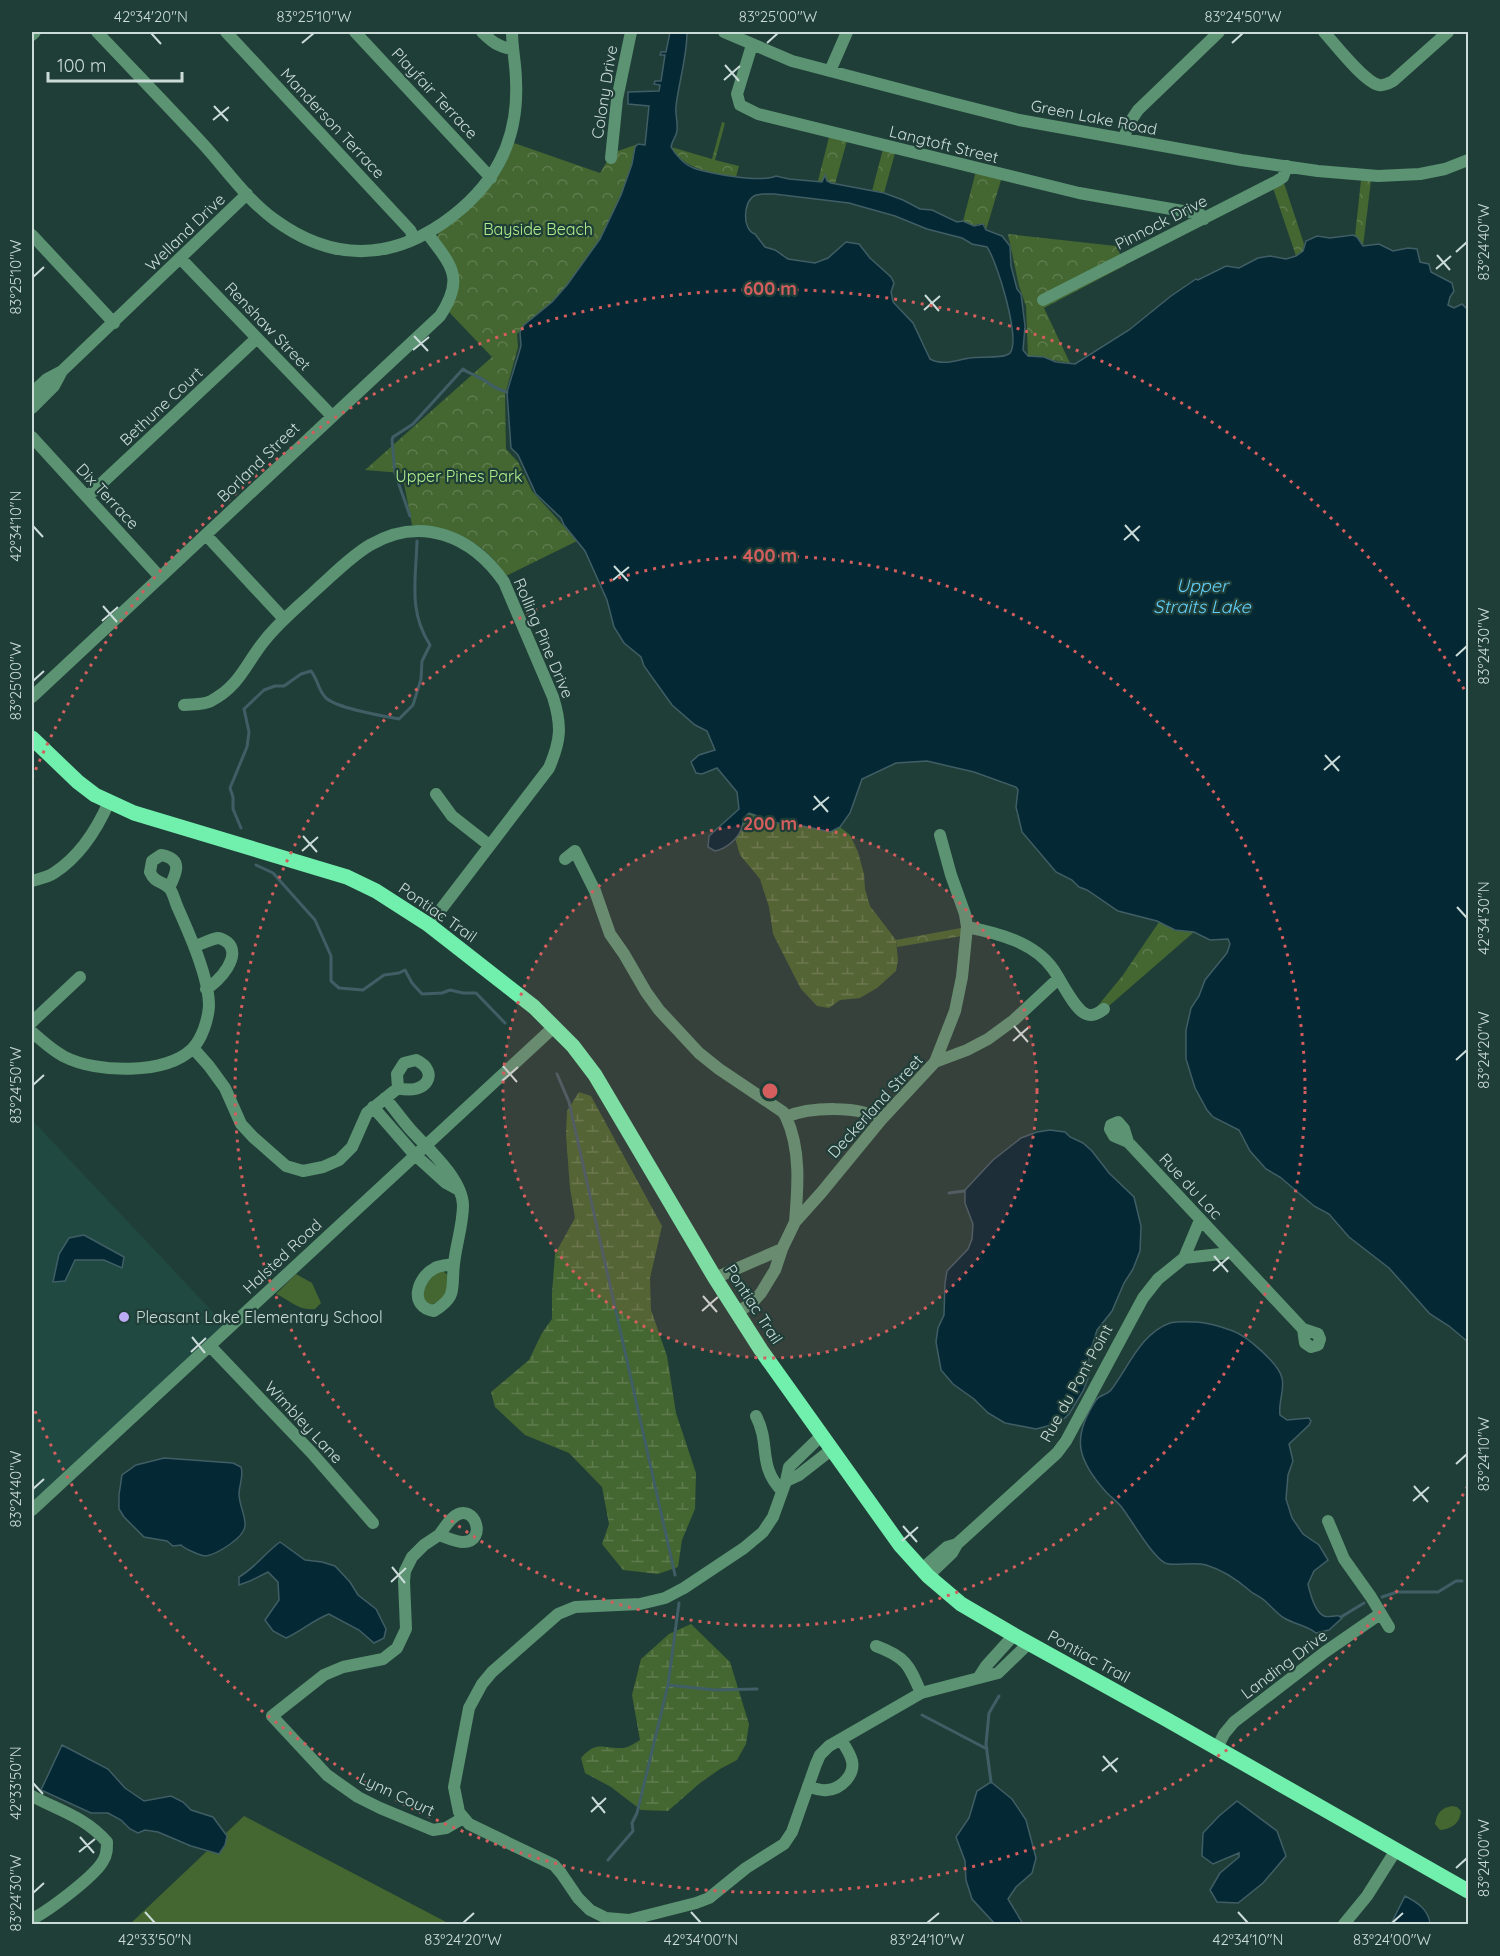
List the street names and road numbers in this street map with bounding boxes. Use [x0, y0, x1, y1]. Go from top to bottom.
street label: Playfair Terrace [388, 43, 482, 143]
street label: Colony Drive [587, 44, 621, 140]
street label: Manderson Terrace [277, 64, 389, 182]
street label: Green Lake Road [1029, 95, 1159, 139]
street label: Langtoft Street [887, 121, 1001, 167]
street label: Welland Drive [141, 189, 229, 275]
street label: Pinnock Drive [1112, 190, 1210, 254]
street label: Renshaw Street [221, 278, 315, 374]
street label: Bethune Court [115, 362, 207, 450]
street label: Borland Street [213, 418, 303, 506]
street label: Dix Terrace [72, 459, 144, 533]
street label: Rolling Pine Drive [510, 575, 578, 701]
street label: Pontiac Trail [395, 878, 481, 946]
street label: Deckerland Street [823, 1050, 927, 1162]
street label: Rue du Lac [1155, 1149, 1227, 1223]
street label: Halsted Road [238, 1214, 326, 1298]
street label: Pontiac Trail [721, 1260, 787, 1348]
street label: Rue du Pont Point [1035, 1321, 1117, 1445]
street label: Wimbley Lane [261, 1377, 347, 1467]
street label: Pontiac Trail [1044, 1625, 1134, 1687]
street label: Landing Drive [1237, 1625, 1331, 1703]
street label: Lynn Court [356, 1768, 438, 1820]

